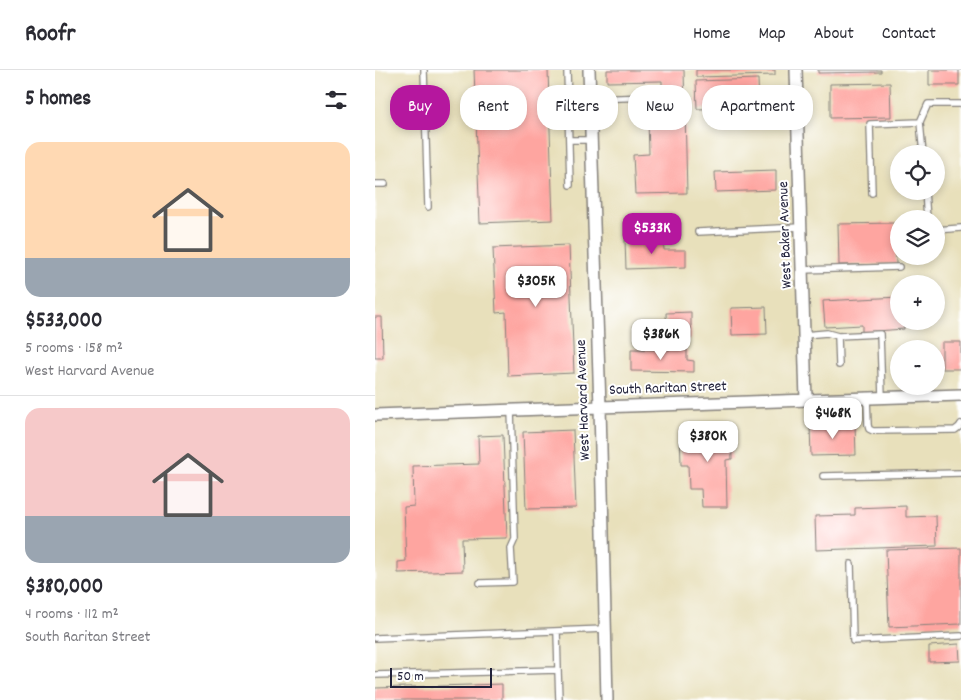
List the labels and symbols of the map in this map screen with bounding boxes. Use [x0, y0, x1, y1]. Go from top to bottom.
street label: West Baker Avenue [773, 181, 799, 289]
pin: $533K [617, 212, 687, 255]
pin: $305K [501, 266, 571, 308]
pin: $386K [626, 318, 696, 361]
street label: West Harvard Avenue [571, 339, 597, 461]
street label: South Raritan Street [609, 376, 728, 402]
pin: $468K [798, 398, 868, 440]
pin: $380K [673, 420, 743, 463]
scale bar [390, 665, 493, 688]

